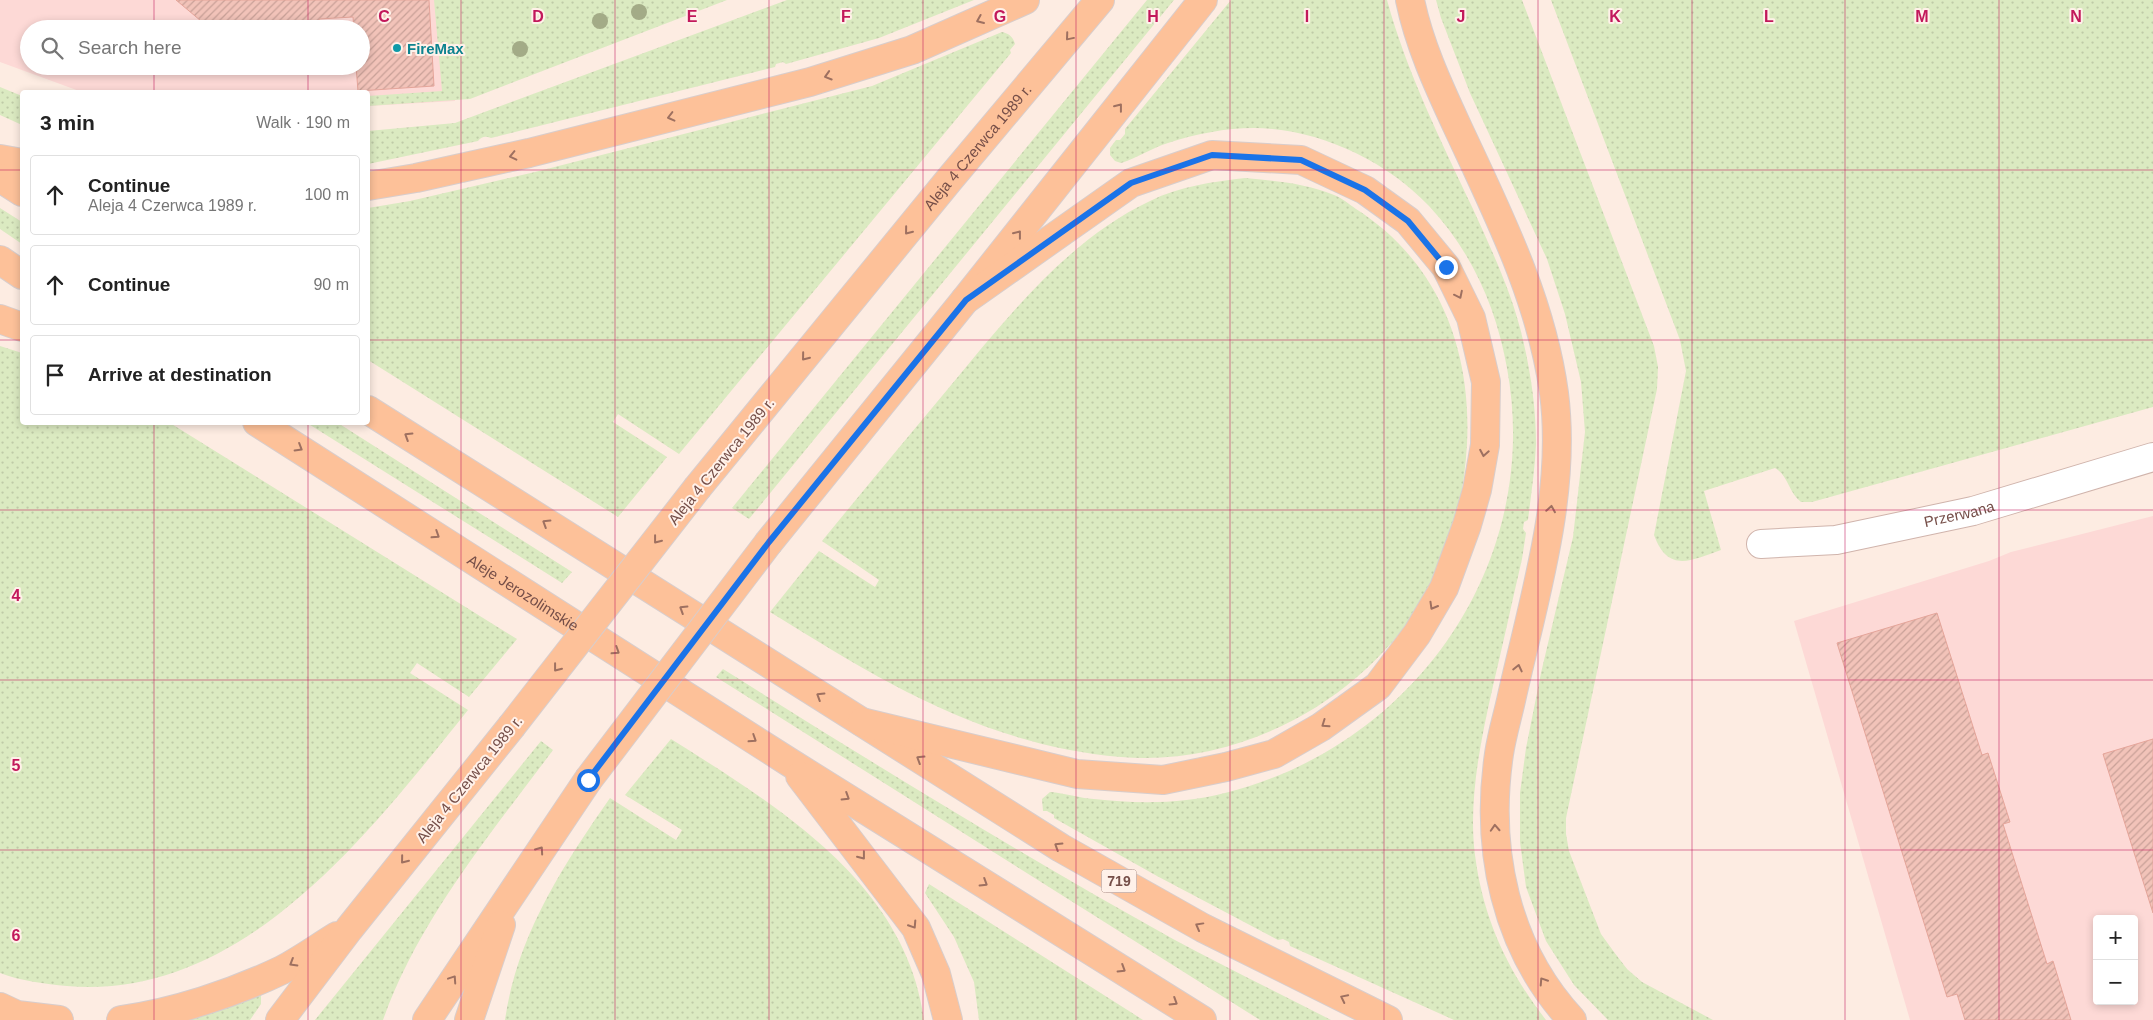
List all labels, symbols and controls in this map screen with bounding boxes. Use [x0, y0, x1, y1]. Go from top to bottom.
text: C [378, 8, 390, 25]
text: D [532, 8, 544, 25]
text: E [687, 8, 698, 25]
text: F [841, 8, 851, 25]
text: G [994, 8, 1006, 25]
text: H [1147, 8, 1159, 25]
text: I [1305, 8, 1309, 25]
text: J [1457, 8, 1465, 25]
text: K [1609, 8, 1621, 25]
text: L [1764, 8, 1774, 25]
text: M [1915, 8, 1929, 25]
text: N [2070, 8, 2082, 25]
one-way arrow [976, 14, 985, 25]
search box [20, 20, 370, 75]
one-way arrow [1065, 32, 1074, 41]
icon: search [38, 34, 66, 62]
text: Search here [78, 37, 182, 58]
place label: FireMax [407, 40, 464, 57]
marker: FireMax [391, 42, 403, 54]
one-way arrow [824, 70, 833, 80]
street label: Aleja 4 Czerwca 1989 r. [920, 81, 1034, 213]
one-way arrow [1113, 104, 1121, 113]
text: 3 min [40, 111, 95, 134]
one-way arrow [666, 111, 675, 122]
text: Walk · 190 m [256, 114, 350, 131]
one-way arrow [509, 150, 518, 161]
text: Continue [88, 175, 170, 196]
icon: ahead [41, 181, 69, 209]
text: 100 m [305, 186, 349, 203]
text: Aleja 4 Czerwca 1989 r. [88, 197, 257, 214]
one-way arrow [905, 225, 913, 234]
one-way arrow [1012, 231, 1020, 240]
route end [1435, 256, 1458, 279]
icon: ahead [41, 271, 69, 299]
text: Continue [88, 274, 170, 295]
text: 90 m [313, 276, 349, 293]
one-way arrow [1453, 290, 1463, 299]
one-way arrow [802, 351, 810, 360]
icon: arrive [41, 361, 69, 389]
text: Arrive at destination [88, 364, 272, 385]
street label: Aleja 4 Czerwca 1989 r. [665, 394, 777, 528]
one-way arrow [405, 432, 414, 442]
one-way arrow [293, 441, 302, 451]
one-way arrow [1479, 449, 1489, 457]
street label: Przerwana [1922, 496, 1997, 530]
one-way arrow [1546, 504, 1556, 513]
one-way arrow [542, 519, 551, 529]
one-way arrow [430, 529, 439, 539]
one-way arrow [654, 534, 663, 543]
street label: Aleje Jerozolimskie [465, 550, 582, 634]
text: 4 [12, 587, 21, 604]
one-way arrow [1429, 601, 1439, 610]
one-way arrow [679, 606, 688, 616]
one-way arrow [611, 645, 620, 655]
one-way arrow [554, 662, 563, 671]
one-way arrow [1512, 663, 1523, 672]
one-way arrow [817, 693, 826, 702]
street label: Aleja 4 Czerwca 1989 r. [413, 712, 525, 846]
one-way arrow [1321, 718, 1330, 727]
one-way arrow [748, 733, 757, 742]
one-way arrow [917, 756, 926, 765]
text: 5 [12, 757, 21, 774]
route start [577, 769, 600, 792]
one-way arrow [840, 791, 849, 801]
one-way arrow [1490, 824, 1501, 832]
one-way arrow [1054, 842, 1063, 852]
one-way arrow [534, 846, 543, 856]
one-way arrow [856, 850, 865, 860]
one-way arrow [400, 855, 409, 864]
road number: 719 [1102, 869, 1136, 892]
one-way arrow [978, 877, 987, 887]
map controls [2093, 915, 2138, 1005]
button: + [2093, 915, 2138, 960]
one-way arrow [907, 919, 916, 929]
one-way arrow [1195, 922, 1204, 932]
text: 6 [12, 927, 21, 944]
one-way arrow [289, 957, 298, 966]
button: − [2093, 960, 2138, 1005]
one-way arrow [1116, 963, 1125, 972]
one-way arrow [447, 975, 456, 985]
one-way arrow [1540, 977, 1549, 987]
one-way arrow [1341, 995, 1350, 1005]
one-way arrow [1168, 996, 1178, 1005]

